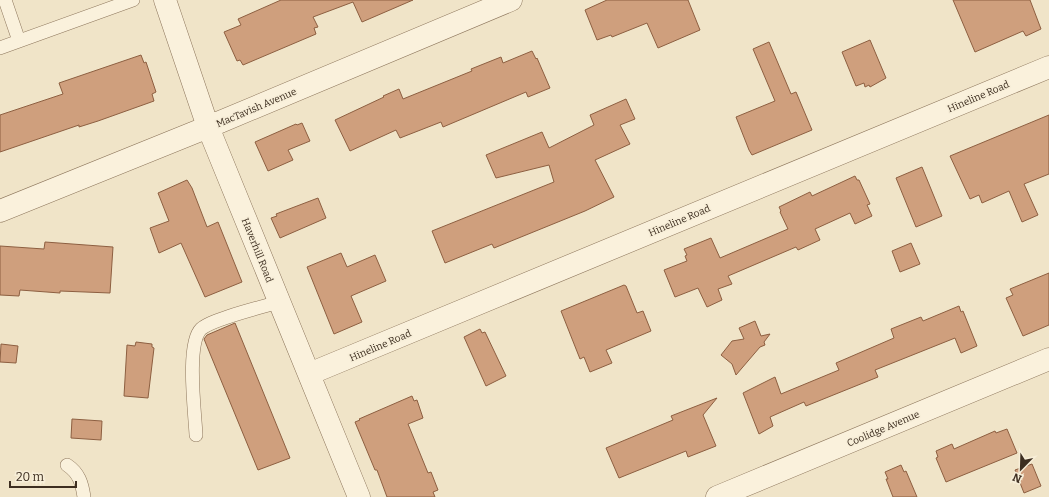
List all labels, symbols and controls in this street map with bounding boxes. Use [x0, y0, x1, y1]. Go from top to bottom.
street label: Hineline Road [946, 78, 1011, 115]
street label: MacTavish Avenue [214, 86, 298, 130]
street label: Hineline Road [647, 202, 712, 239]
street label: Haverhill Road [239, 216, 275, 284]
street label: Hineline Road [348, 327, 413, 364]
street label: Coolidge Avenue [845, 408, 921, 450]
north arrow [1001, 449, 1041, 489]
scale bar [10, 463, 76, 489]
text: 20 m [16, 470, 45, 484]
text: N [1010, 470, 1024, 485]

